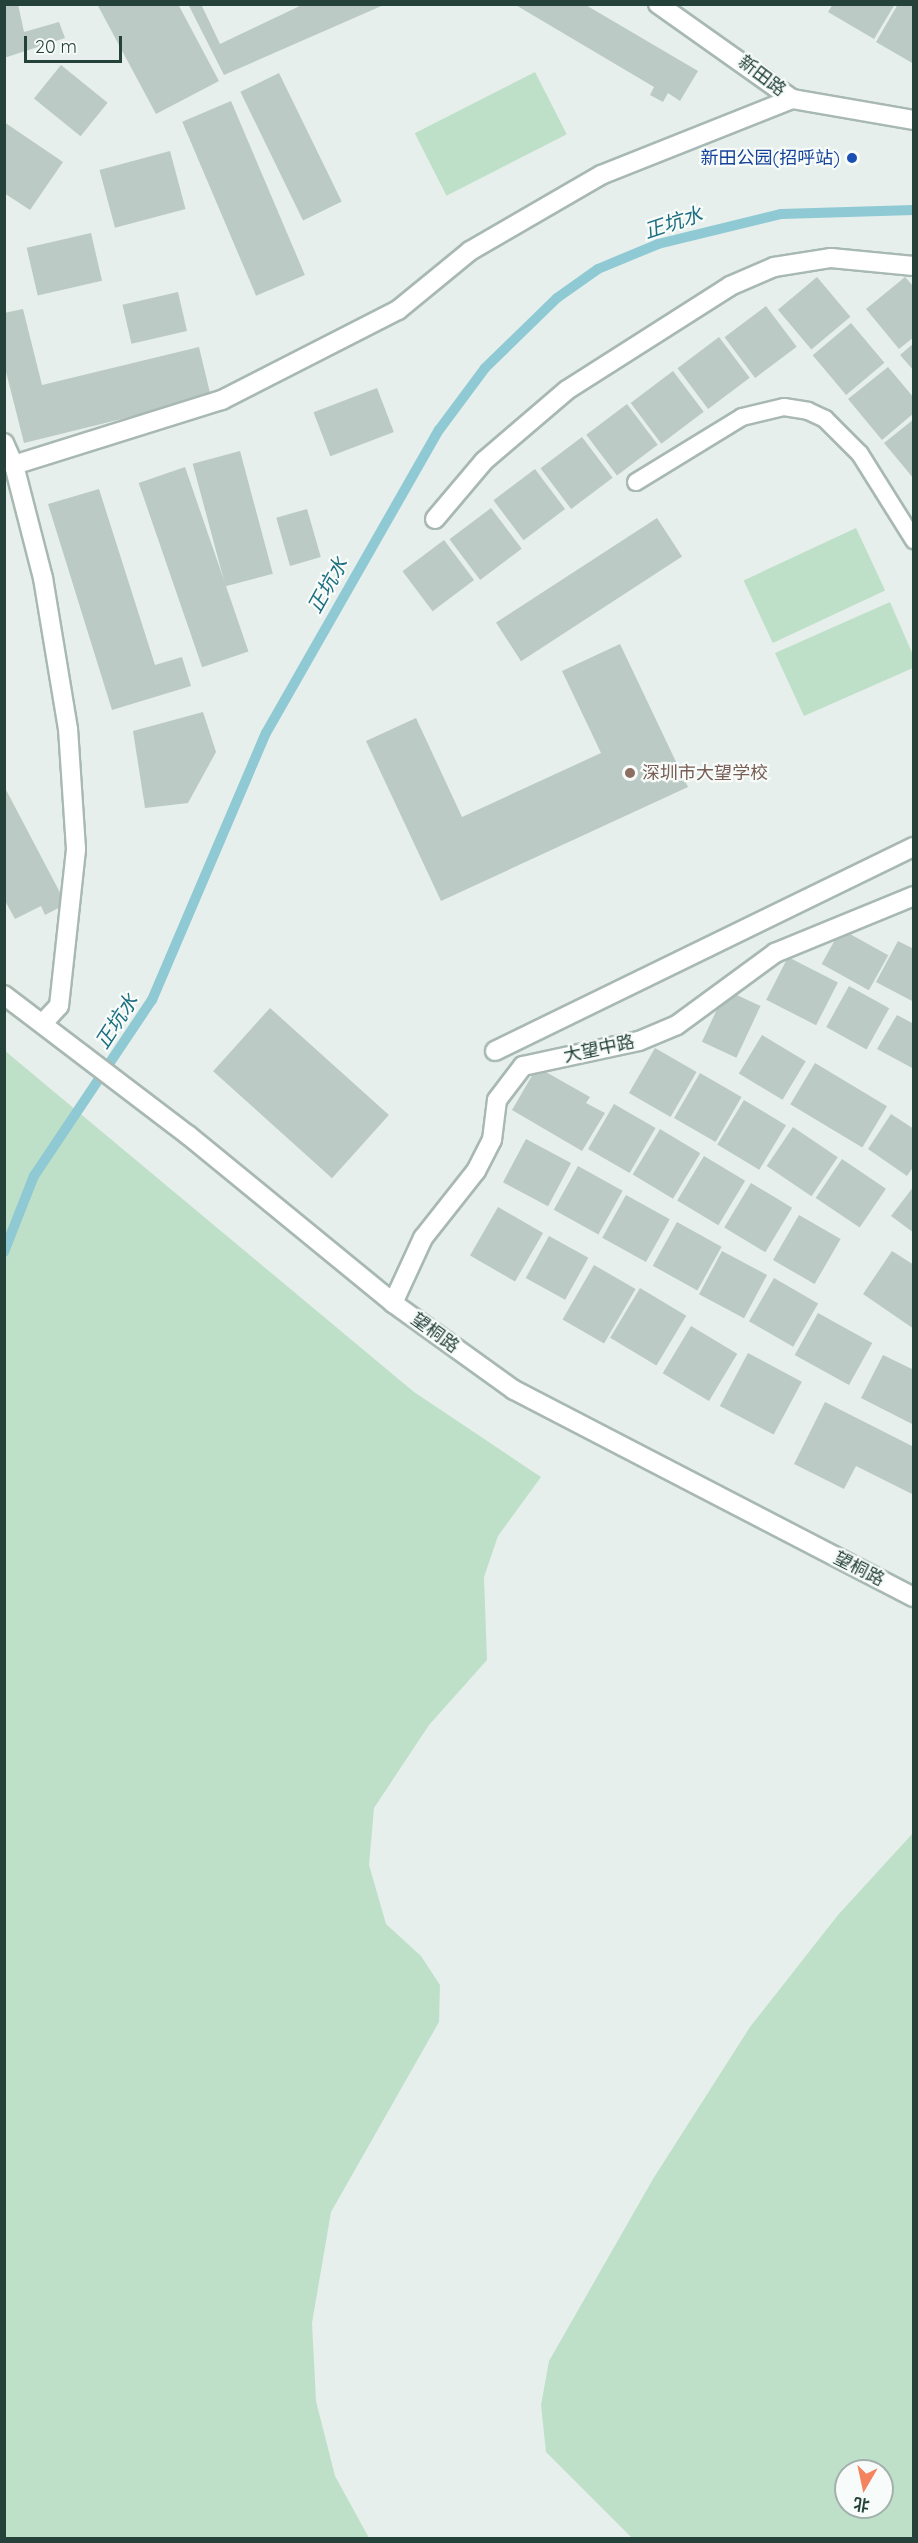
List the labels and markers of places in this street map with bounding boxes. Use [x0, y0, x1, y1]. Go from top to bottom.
place label: 新田公园(招呼站) [701, 147, 840, 169]
marker: 新田公园(招呼站) [845, 151, 859, 165]
place label: 深圳市大望学校 [642, 762, 768, 784]
marker: 深圳市大望学校 [623, 766, 637, 780]

